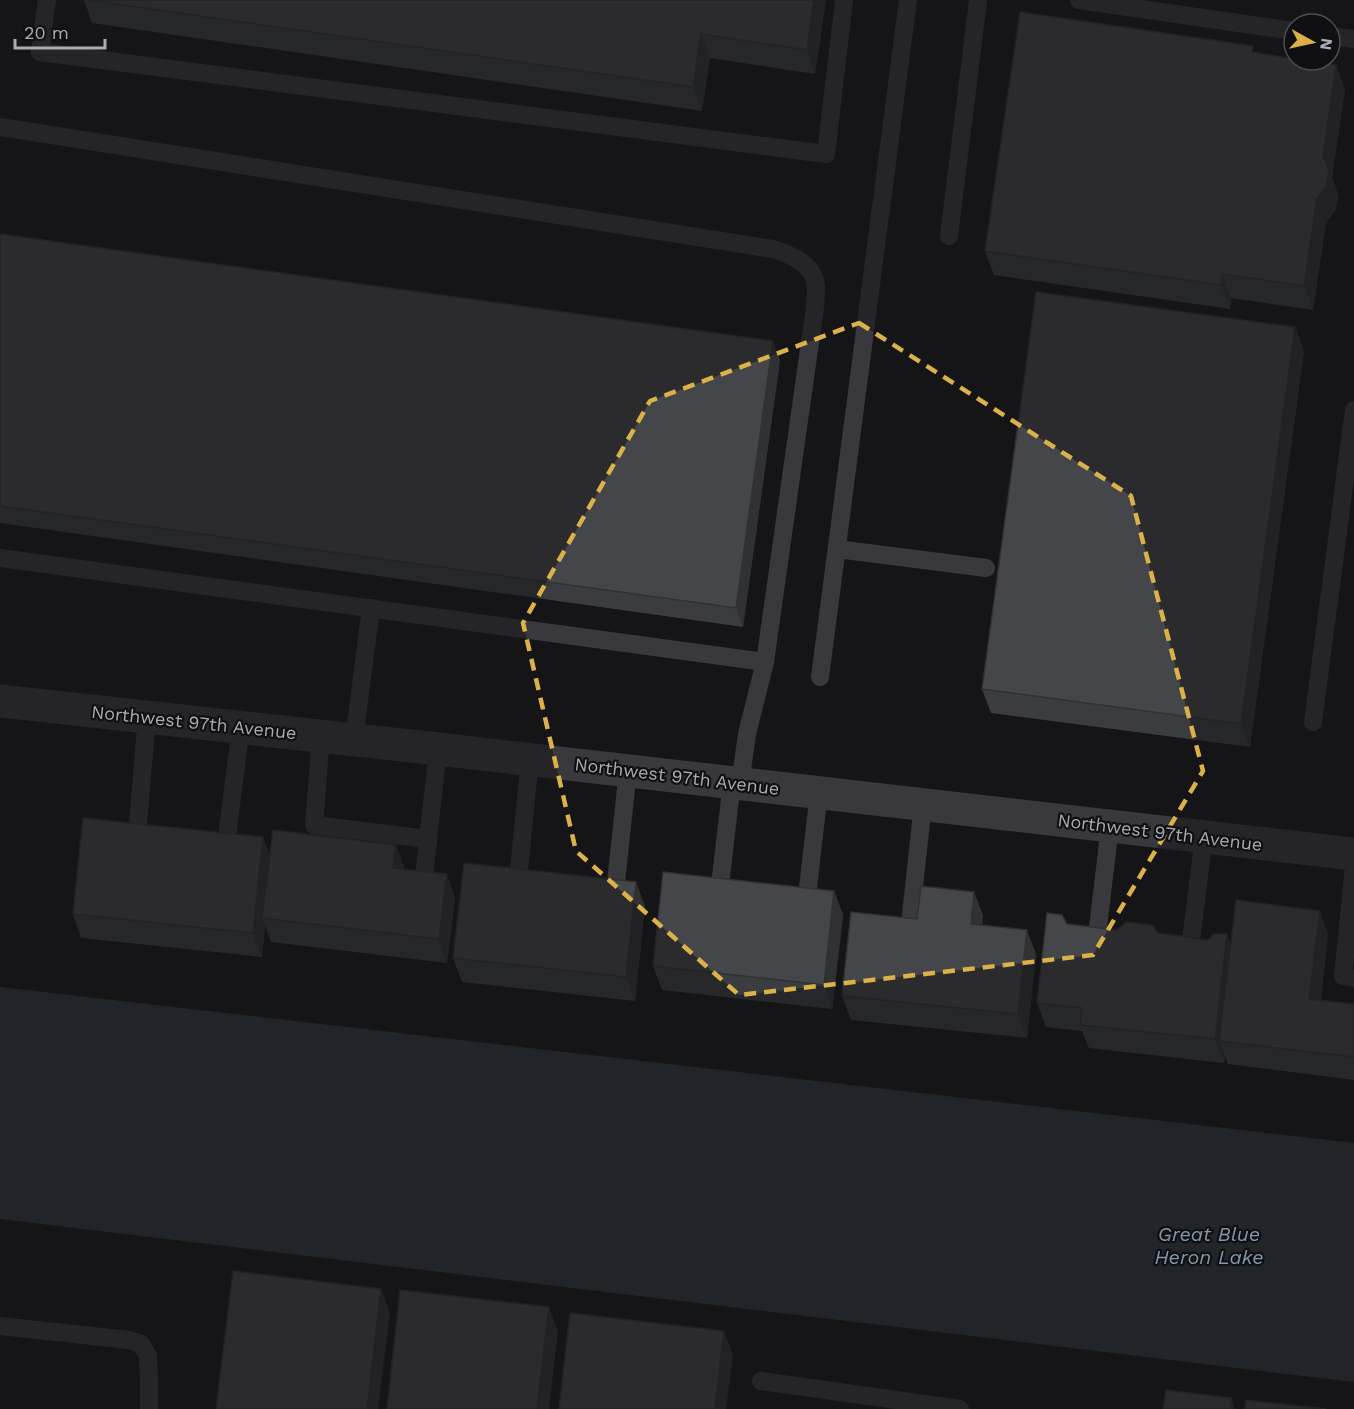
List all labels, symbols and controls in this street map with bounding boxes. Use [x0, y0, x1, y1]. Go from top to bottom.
scale bar [15, 12, 105, 50]
north arrow [1282, 12, 1342, 72]
text: 20 m [24, 22, 69, 43]
text: N [1316, 37, 1337, 51]
street label: Northwest 97th Avenue [90, 701, 298, 743]
street label: Northwest 97th Avenue [573, 753, 781, 799]
street label: Northwest 97th Avenue [1056, 809, 1264, 855]
water label: Great Blue Heron Lake [1154, 1222, 1264, 1269]

